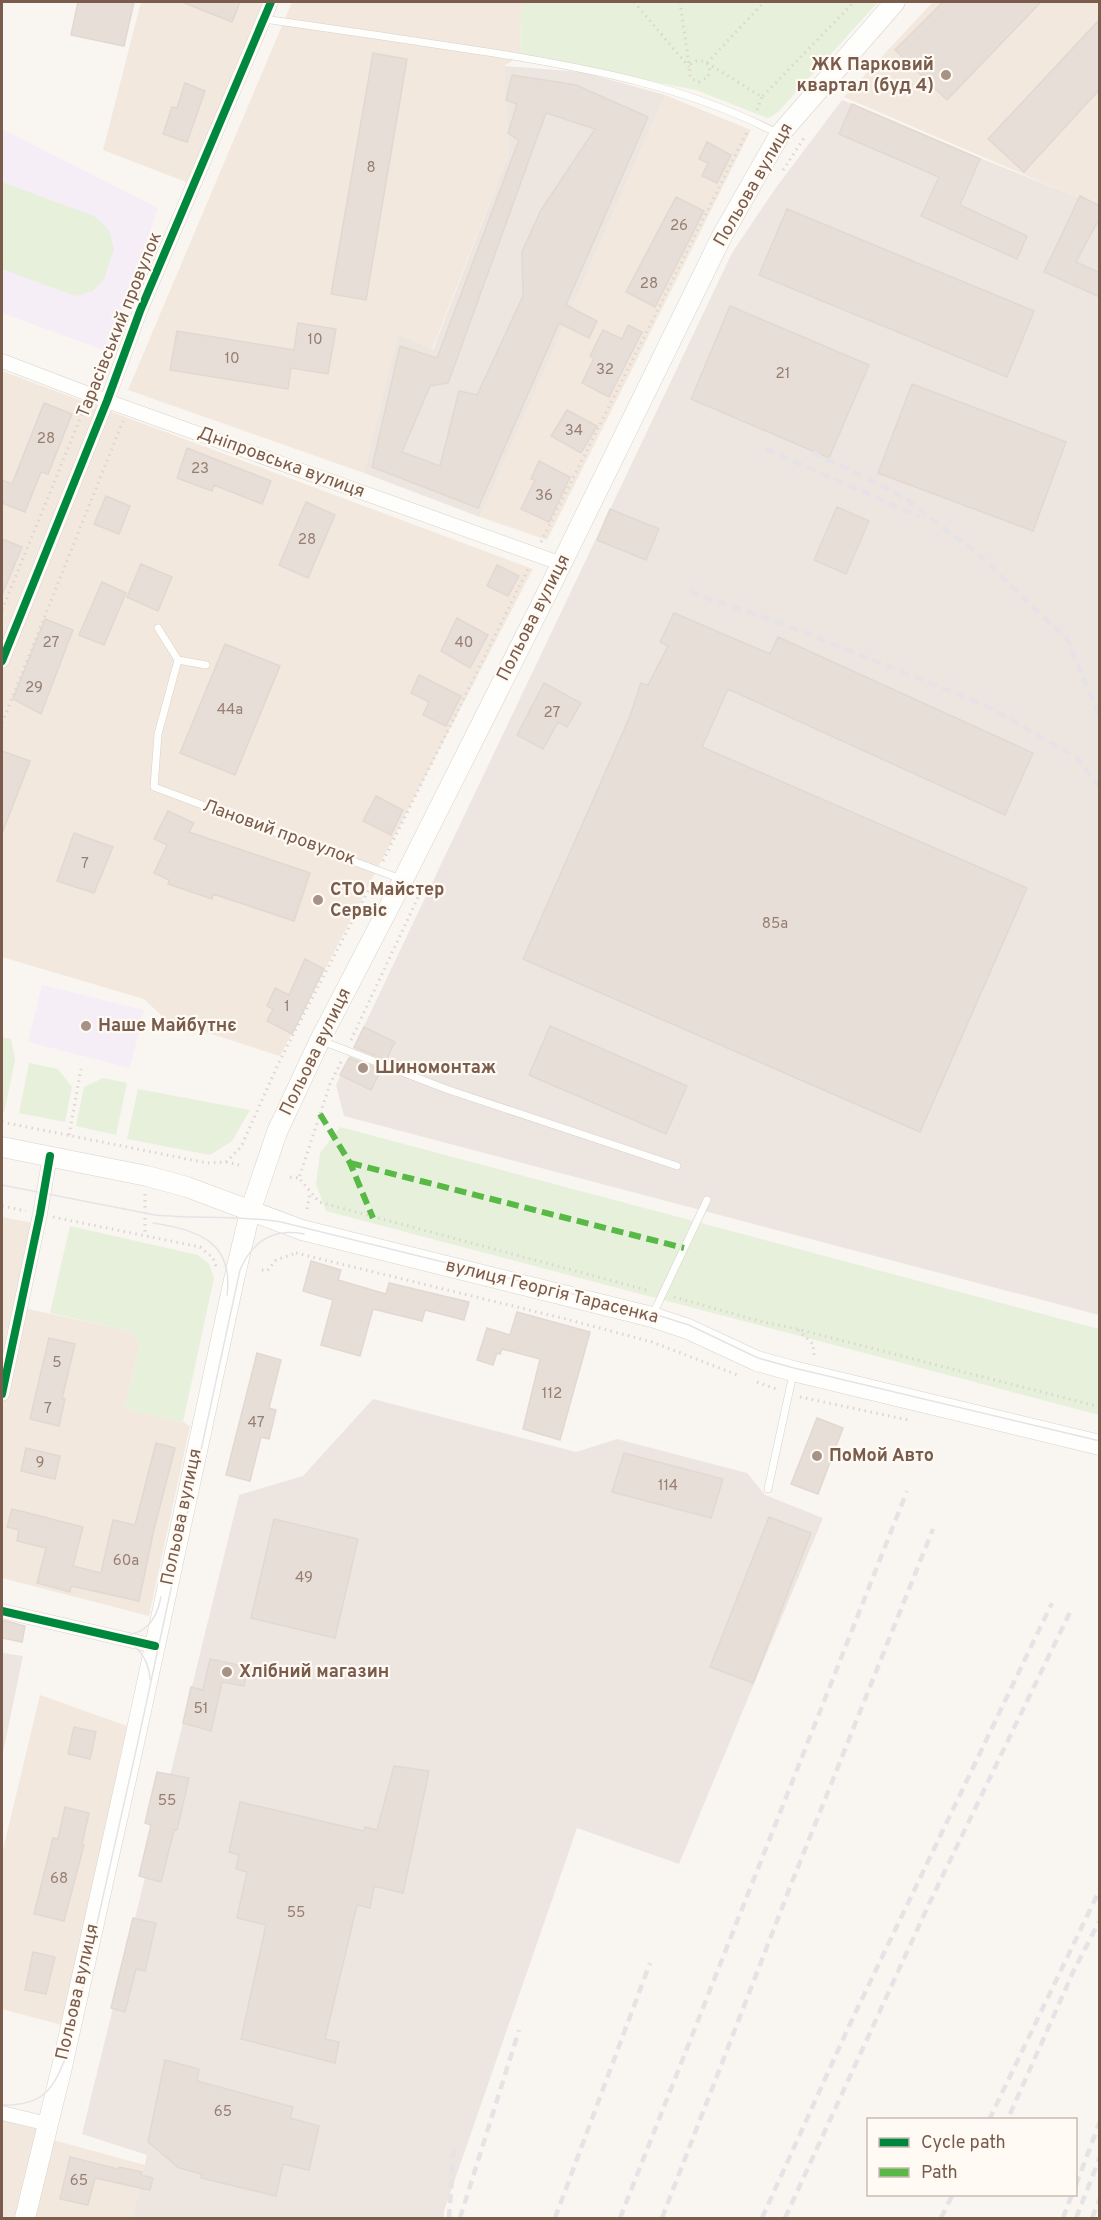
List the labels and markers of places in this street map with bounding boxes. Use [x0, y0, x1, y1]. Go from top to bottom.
place label: ЖК Парковий квартал (буд 4) [797, 54, 934, 98]
marker: ЖК Парковий квартал (буд 4) [939, 68, 953, 82]
place label: СТО Майстер Сервіс [330, 879, 444, 923]
marker: СТО Майстер Сервіс [311, 893, 325, 907]
place label: Наше Майбутнє [98, 1015, 237, 1038]
marker: Наше Майбутнє [79, 1019, 93, 1033]
place label: Шиномонтаж [375, 1057, 496, 1080]
marker: Шиномонтаж [356, 1061, 370, 1075]
place label: ПоМой Авто [829, 1445, 934, 1468]
marker: ПоМой Авто [810, 1449, 824, 1463]
place label: Хлібний магазин [239, 1661, 389, 1684]
marker: Хлібний магазин [220, 1665, 234, 1679]

